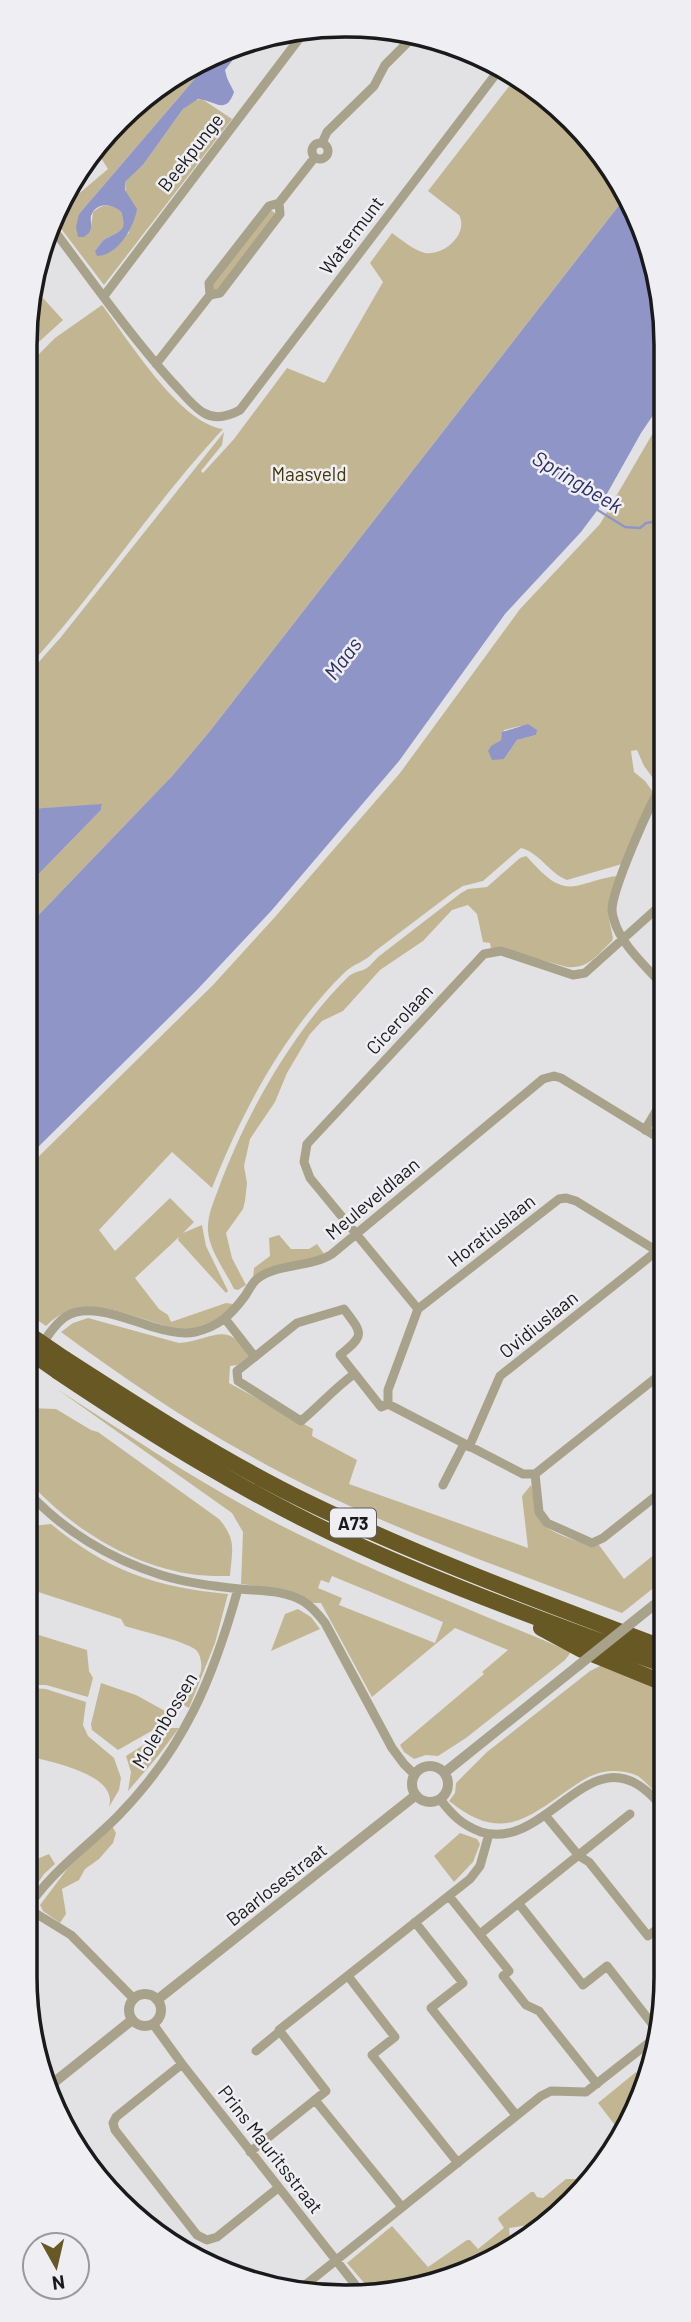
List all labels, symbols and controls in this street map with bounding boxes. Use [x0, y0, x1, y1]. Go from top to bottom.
street label: Beekpunge [152, 108, 228, 196]
street label: Watermunt [314, 191, 388, 279]
water label: Springbeek [528, 444, 628, 518]
park label: Maasveld [271, 462, 347, 485]
water label: Maas [318, 632, 366, 684]
street label: Cicerolaan [361, 979, 437, 1059]
street label: Meuleveldlaan [320, 1152, 424, 1244]
street label: Horatiuslaan [443, 1189, 539, 1271]
street label: Ovidiuslaan [494, 1285, 582, 1363]
road number: A73 [330, 1508, 376, 1538]
street label: Molenbossen [126, 1668, 202, 1772]
street label: Baarlosestraat [221, 1838, 331, 1930]
street label: Prins Mauritsstraat [214, 2080, 328, 2218]
north arrow [21, 2231, 91, 2301]
text: N [51, 2271, 66, 2296]

